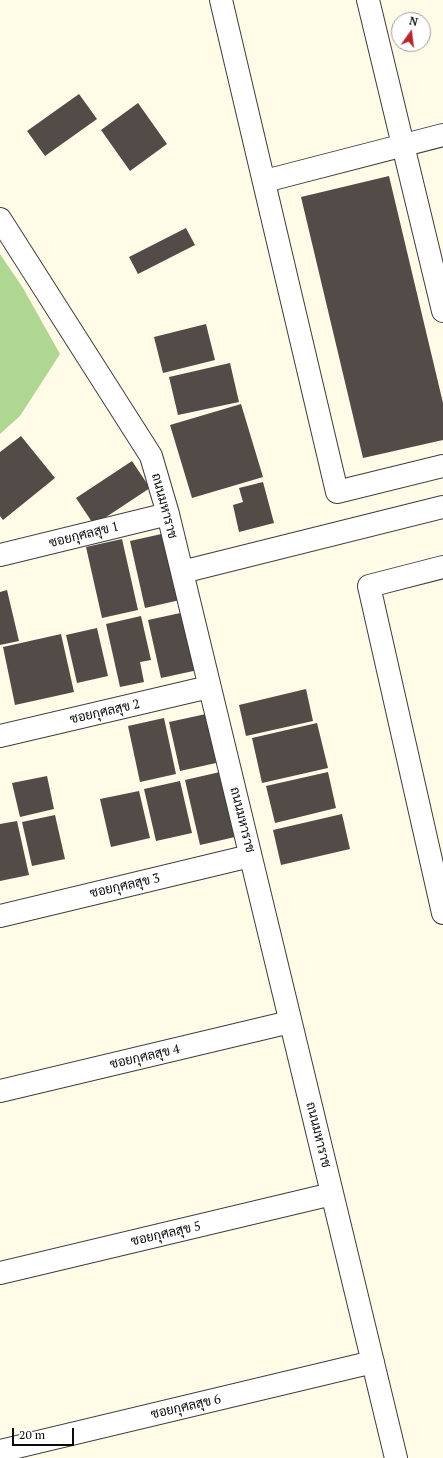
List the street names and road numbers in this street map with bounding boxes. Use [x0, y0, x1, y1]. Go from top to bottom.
street label: ถนนมหาราช [148, 472, 180, 540]
street label: ซอยกุศลสุข 1 [48, 519, 120, 551]
street label: ซอยกุศลสุข 2 [69, 696, 141, 728]
street label: ถนนมหาราช [226, 786, 258, 854]
street label: ซอยกุศลสุข 3 [89, 870, 161, 902]
street label: ซอยกุศลสุข 4 [109, 1041, 181, 1073]
street label: ถนนมหาราช [302, 1101, 334, 1169]
street label: ซอยกุศลสุข 5 [130, 1218, 202, 1250]
street label: ซอยกุศลสุข 6 [150, 1391, 222, 1423]

